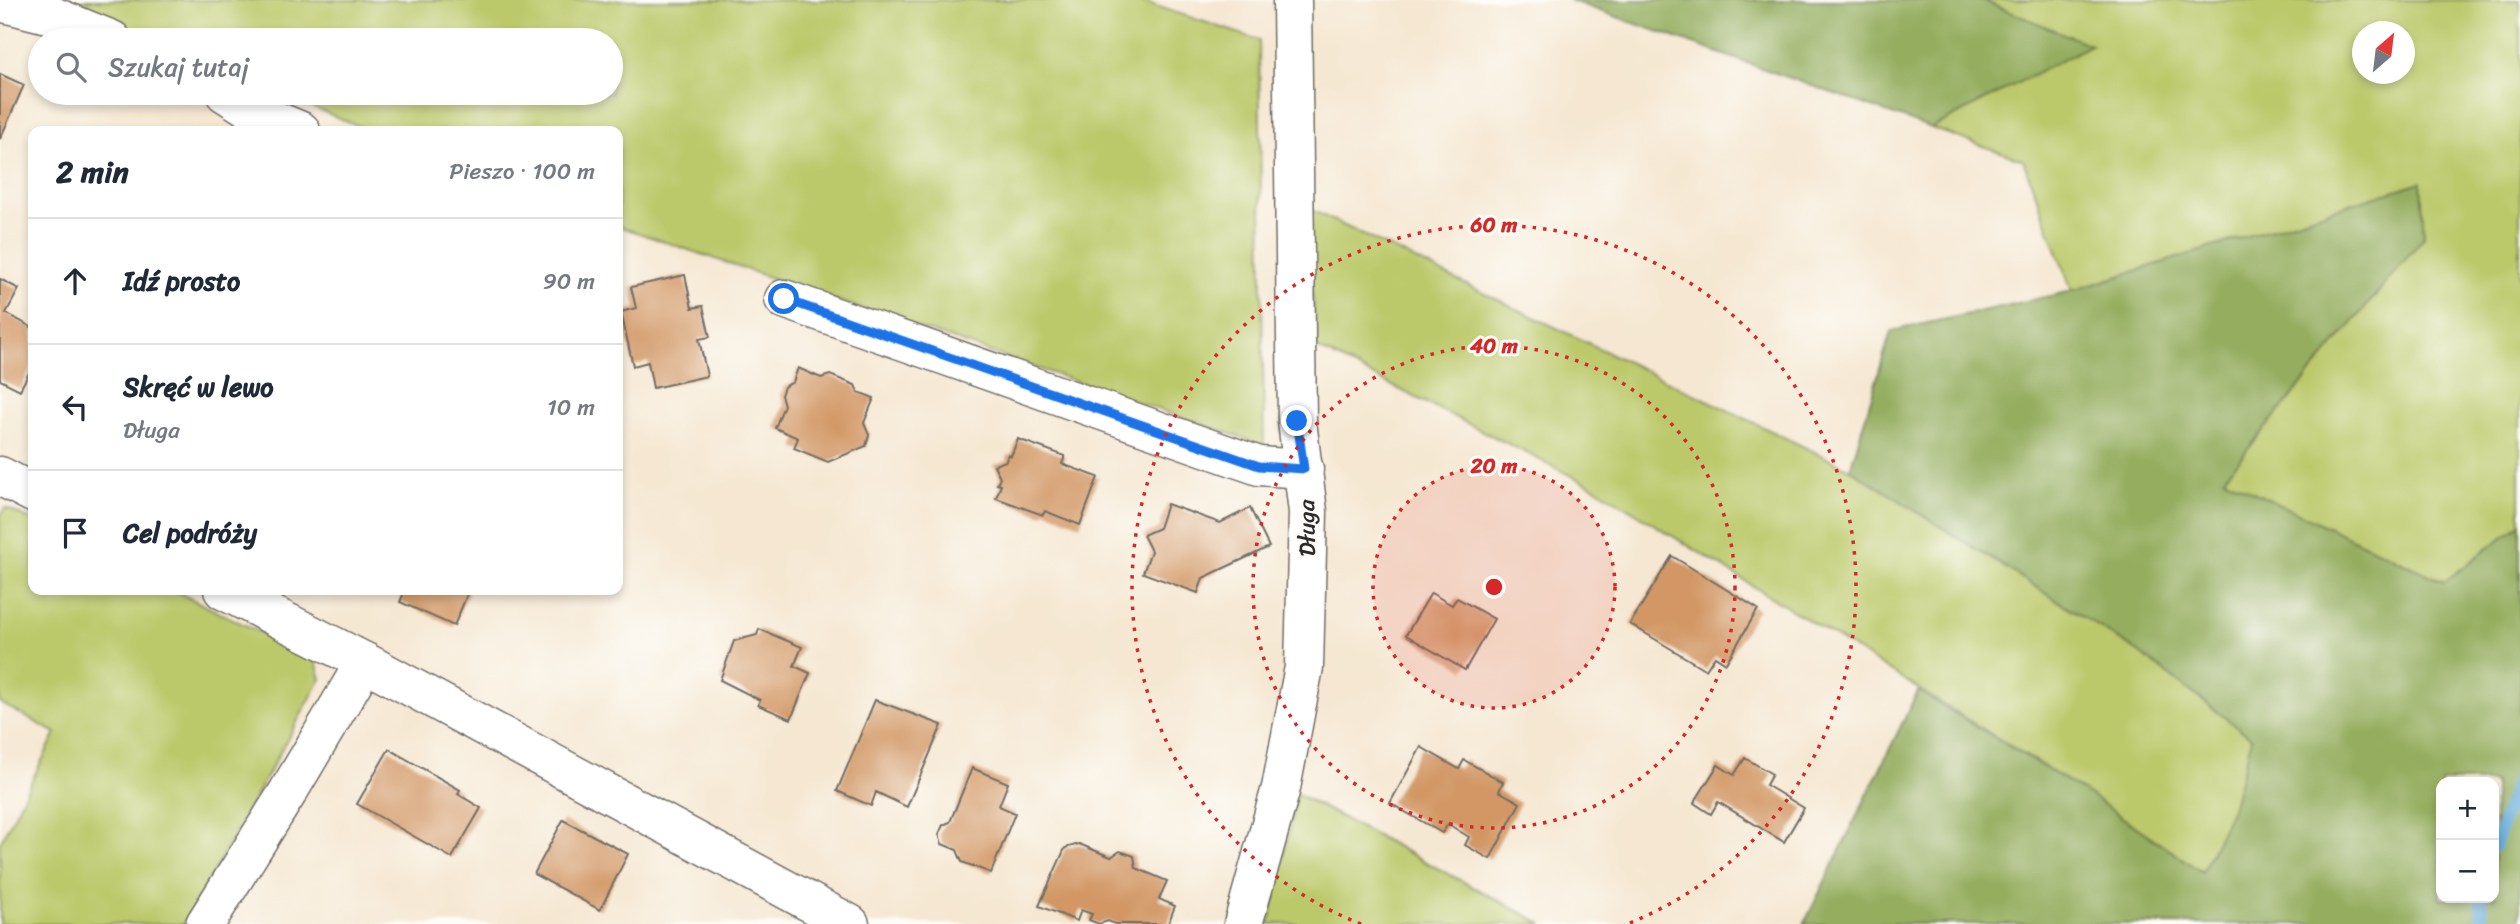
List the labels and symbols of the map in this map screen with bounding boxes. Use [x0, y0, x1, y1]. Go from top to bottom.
north arrow [2352, 21, 2415, 84]
text: 60 m [1470, 206, 1518, 244]
route start [768, 283, 799, 314]
text: 40 m [1469, 327, 1519, 365]
route end [1281, 405, 1312, 436]
text: 20 m [1470, 447, 1518, 485]
street label: Długa [1286, 499, 1328, 557]
centre of rings [1482, 575, 1506, 599]

